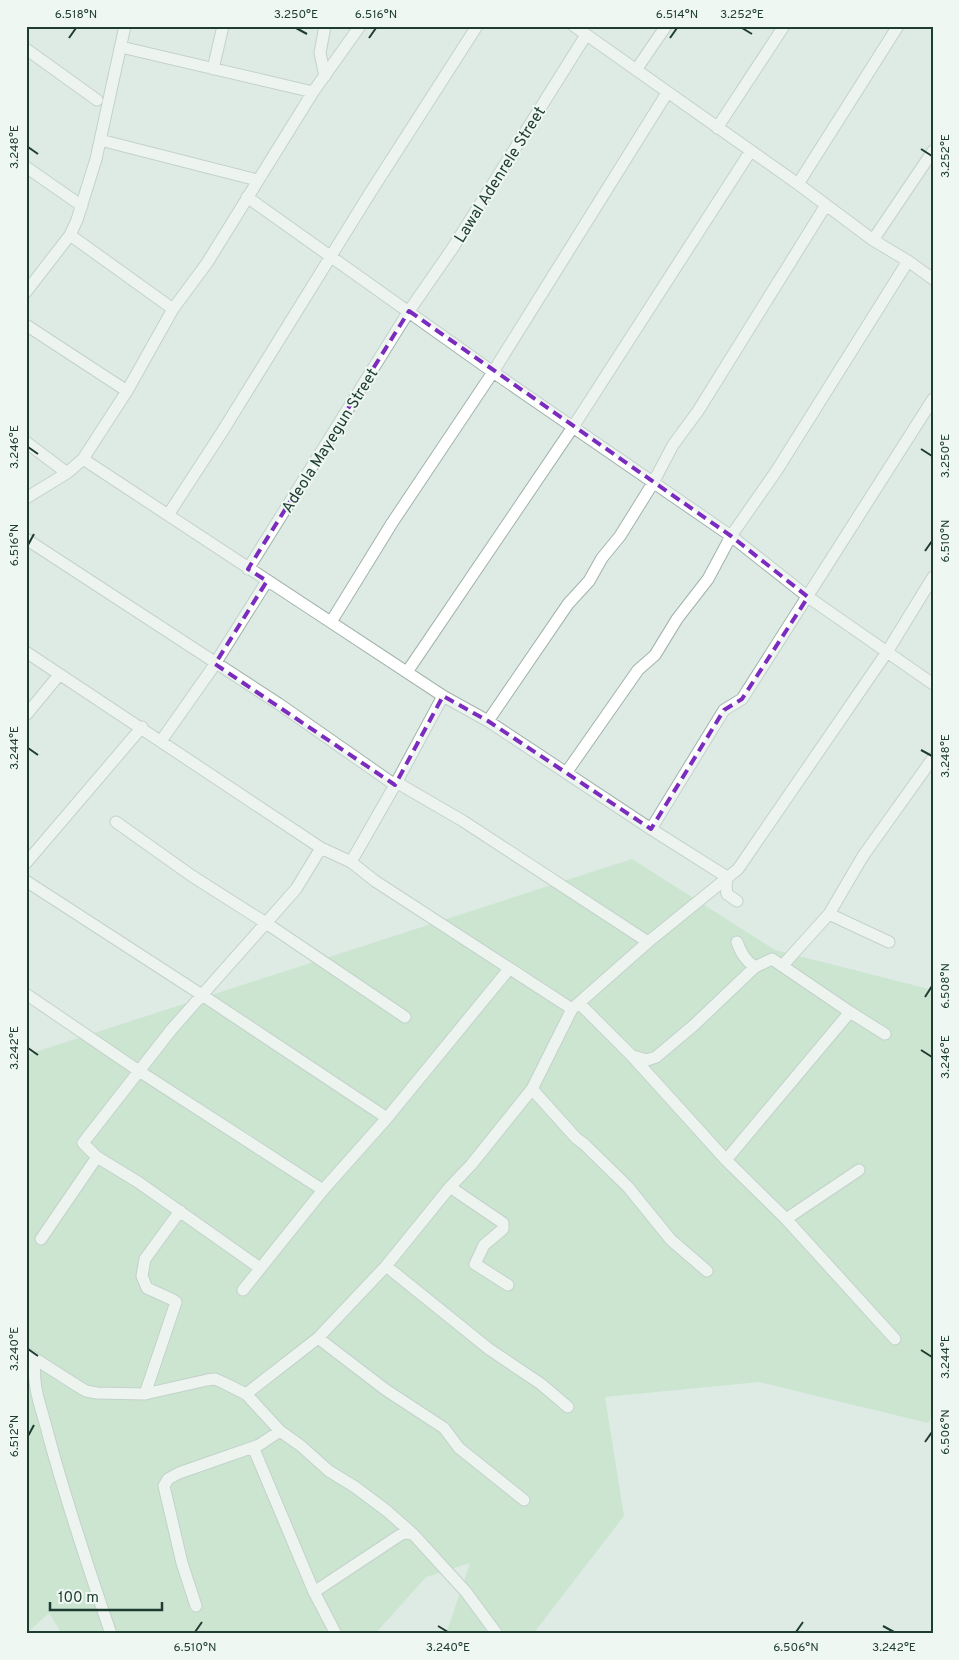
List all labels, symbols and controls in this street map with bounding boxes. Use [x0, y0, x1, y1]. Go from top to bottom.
text: 6.518°N [55, 7, 97, 23]
text: 3.250°E [274, 7, 318, 23]
text: 6.516°N [355, 7, 397, 23]
text: 6.514°N [656, 7, 698, 23]
text: 3.252°E [720, 7, 764, 23]
street label: Lawal Adenrele Street [451, 103, 551, 247]
text: 3.248°E [7, 125, 23, 169]
text: 3.252°E [938, 134, 954, 178]
street label: Adeola Mayegun Street [278, 365, 383, 517]
text: 3.246°E [7, 425, 23, 469]
text: 3.250°E [938, 434, 954, 478]
text: 6.510°N [938, 520, 954, 562]
text: 6.516°N [7, 524, 23, 566]
text: 3.244°E [7, 726, 23, 770]
text: 3.248°E [938, 734, 954, 778]
text: 6.508°N [938, 963, 954, 1009]
text: 3.242°E [7, 1026, 23, 1070]
text: 3.246°E [938, 1035, 954, 1079]
text: 3.240°E [7, 1327, 23, 1371]
text: 3.244°E [938, 1335, 954, 1379]
text: 6.506°N [938, 1409, 954, 1455]
text: 6.512°N [7, 1415, 23, 1457]
scale bar [50, 1580, 162, 1612]
text: 100 m [58, 1589, 99, 1608]
text: 6.510°N [174, 1640, 216, 1656]
text: 3.240°E [426, 1640, 470, 1656]
text: 6.506°N [773, 1640, 819, 1656]
text: 3.242°E [872, 1640, 916, 1656]

